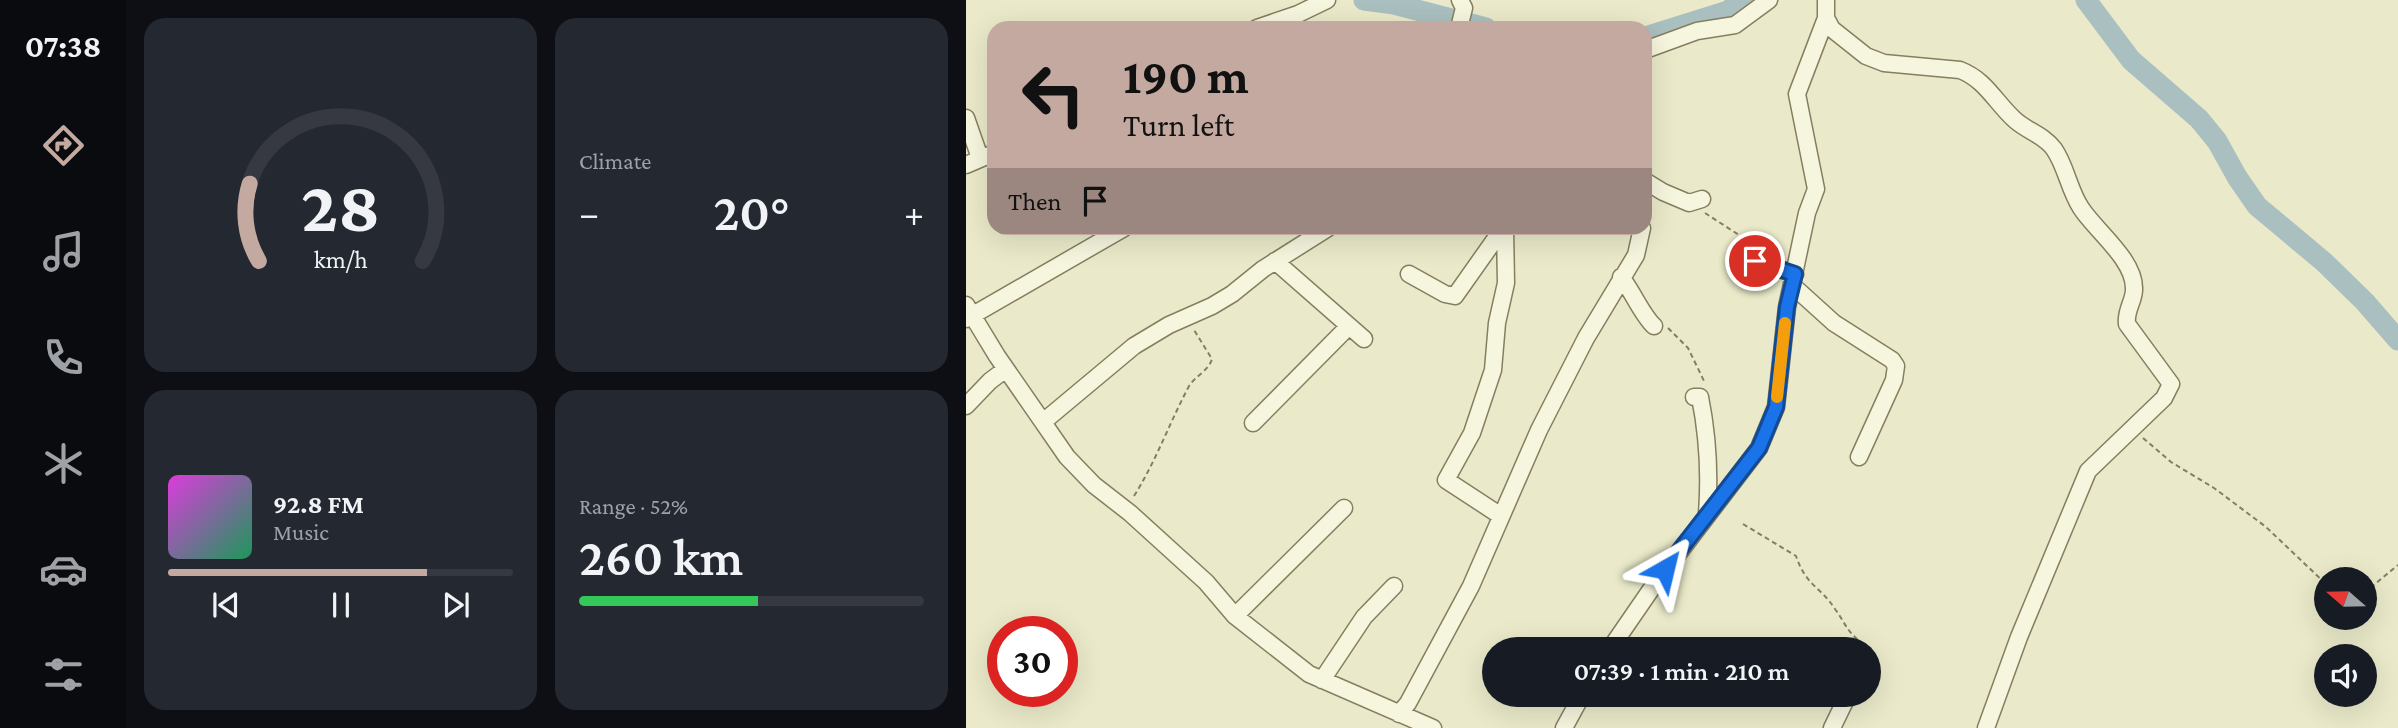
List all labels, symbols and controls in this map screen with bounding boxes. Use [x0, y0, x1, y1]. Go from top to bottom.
text: 07:38 [25, 28, 101, 64]
icon: left [1008, 49, 1099, 140]
text: 190 m [1123, 49, 1249, 104]
text: Turn left [1123, 107, 1234, 143]
icon: directions [39, 121, 88, 170]
text: Climate [579, 148, 651, 174]
text: 28 [301, 166, 380, 247]
icon: arrive [1076, 182, 1114, 220]
text: 20° [713, 183, 790, 241]
text: Then [1008, 187, 1062, 216]
text: − [579, 192, 599, 234]
text: + [904, 192, 924, 234]
icon: music [39, 227, 88, 276]
pin [1725, 231, 1785, 291]
icon: arrive [1736, 242, 1774, 280]
text: km/h [314, 246, 367, 273]
icon: phone [39, 333, 88, 382]
icon: climate [39, 439, 88, 488]
text: 92.8 FM [273, 490, 364, 519]
text: Range · 52% [579, 493, 688, 519]
text: Music [273, 519, 329, 545]
text: 260 km [579, 528, 743, 586]
position arrow [1628, 532, 1702, 606]
icon: car [39, 545, 88, 594]
north arrow [2314, 567, 2376, 630]
map controls [2314, 567, 2377, 707]
icon: previous [207, 586, 245, 624]
icon: pause [322, 586, 360, 624]
icon: next [437, 586, 475, 624]
speed limit sign: 30 [987, 616, 1078, 707]
button: sound [2314, 644, 2377, 707]
icon: filters [39, 650, 88, 699]
text: 07:39 · 1 min · 210 m [1574, 657, 1789, 686]

